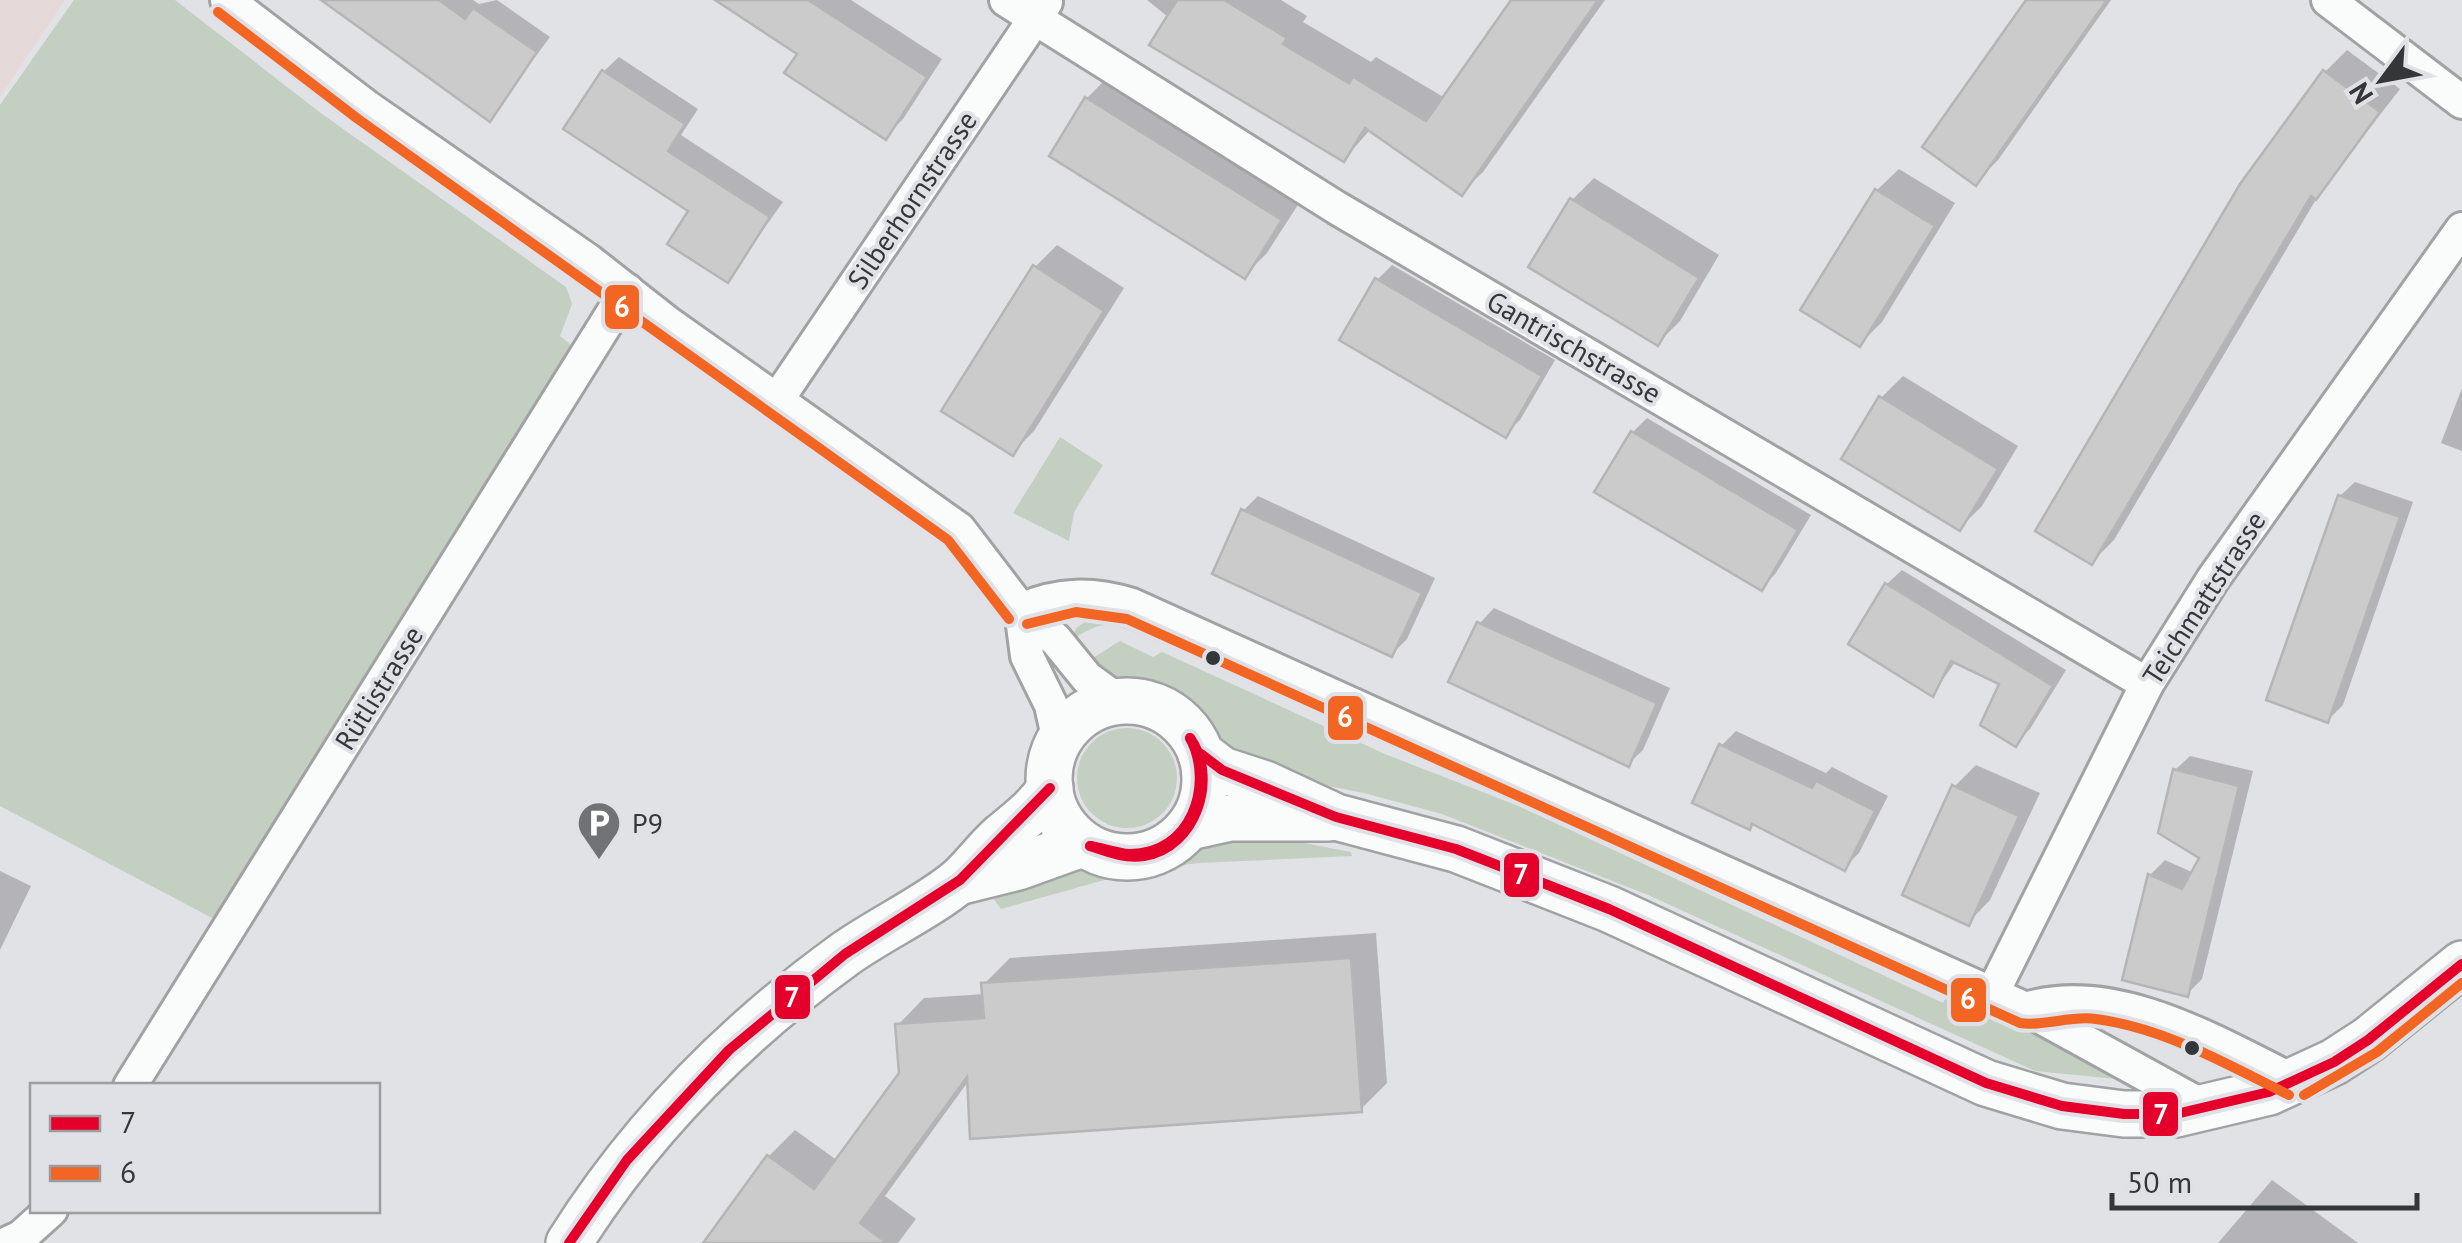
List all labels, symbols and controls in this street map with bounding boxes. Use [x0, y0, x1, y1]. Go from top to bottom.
north arrow [2332, 30, 2432, 130]
text: N [2340, 76, 2381, 111]
street label: Silberhornstrasse [838, 104, 985, 296]
street label: Gantrischstrasse [1481, 282, 1668, 411]
line badge: 6 [603, 283, 641, 331]
text: 6 [614, 288, 630, 325]
street label: Teichmattstrasse [2134, 504, 2273, 692]
street label: Rütlistrasse [326, 619, 431, 757]
unlabelled marker [1203, 648, 1223, 668]
line badge: 6 [1326, 694, 1365, 742]
text: 6 [1337, 698, 1353, 735]
parking icon: P9 [576, 800, 622, 861]
place label: P9 [632, 804, 663, 841]
line badge: 7 [1502, 851, 1541, 899]
text: 7 [1513, 855, 1529, 892]
line badge: 7 [773, 973, 812, 1021]
line badge: 6 [1949, 976, 1988, 1024]
text: 7 [784, 978, 800, 1015]
text: 6 [1960, 980, 1976, 1017]
unlabelled marker [2182, 1038, 2202, 1058]
legend [30, 1083, 380, 1213]
line badge: 7 [2141, 1090, 2180, 1138]
text: 7 [2153, 1095, 2169, 1132]
text: 7 [120, 1102, 136, 1141]
scale bar [2112, 1148, 2417, 1210]
text: 6 [120, 1152, 136, 1191]
text: 50 m [2127, 1162, 2192, 1201]

